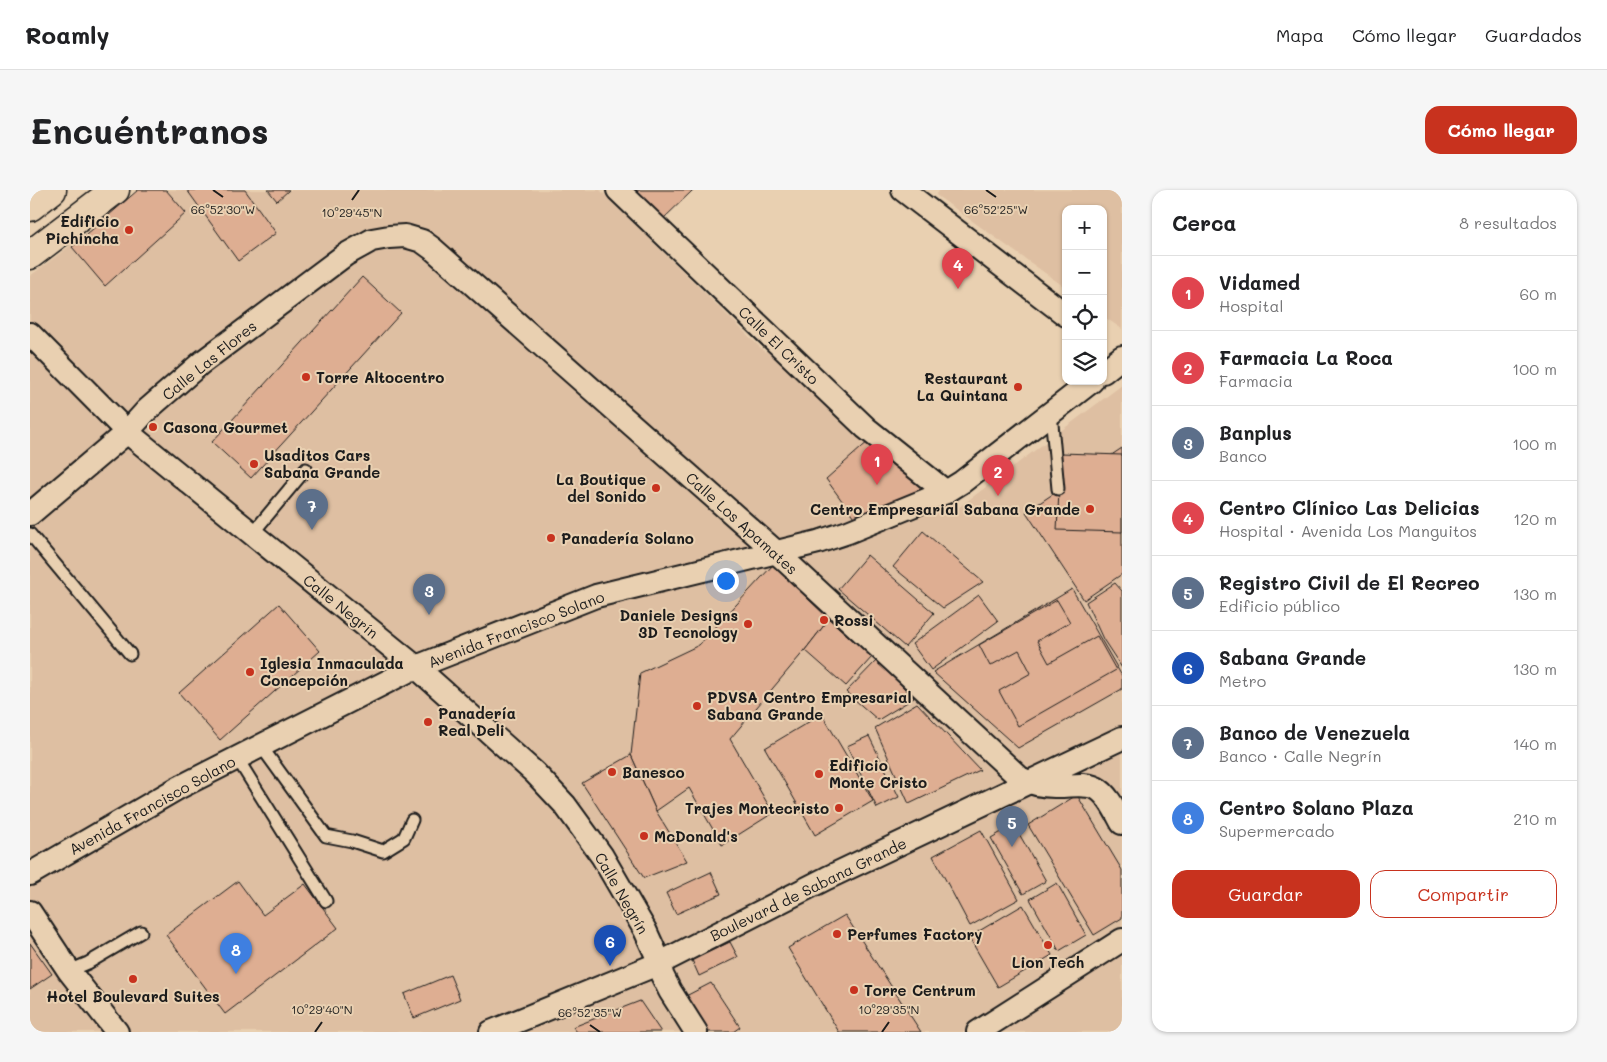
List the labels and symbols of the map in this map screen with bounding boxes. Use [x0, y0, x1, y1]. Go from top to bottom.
text: 66°52'30"W [191, 201, 255, 217]
text: 66°52'25"W [964, 201, 1028, 217]
text: 10°29'45"N [322, 204, 382, 220]
place label: Edificio Pichincha [45, 211, 119, 248]
marker: Edificio Pichincha [123, 224, 135, 236]
pin: 4 [942, 248, 974, 289]
street label: Calle El Cristo [734, 302, 824, 389]
street label: Calle Las Flores [158, 316, 260, 404]
place label: Torre Altocentro [316, 367, 444, 387]
place label: Restaurant La Quintana [917, 368, 1008, 405]
marker: Torre Altocentro [300, 371, 312, 383]
marker: Restaurant La Quintana [1012, 381, 1024, 393]
place label: Casona Gourmet [163, 417, 288, 437]
marker: Casona Gourmet [147, 421, 159, 433]
pin: 1 [861, 444, 893, 485]
place label: Usaditos Cars Sabana Grande [264, 445, 380, 482]
pin: 2 [982, 455, 1014, 496]
marker: Usaditos Cars Sabana Grande [248, 458, 260, 470]
street label: Calle Los Apamates [682, 467, 802, 579]
place label: La Boutique del Sonido [556, 469, 646, 506]
marker: La Boutique del Sonido [650, 482, 662, 494]
pin: 7 [296, 489, 328, 530]
place label: Centro Empresarial Sabana Grande [810, 499, 1080, 519]
marker: Centro Empresarial Sabana Grande [1084, 503, 1096, 515]
place label: Panadería Solano [561, 528, 694, 548]
marker: Panadería Solano [545, 532, 557, 544]
your location [713, 568, 739, 594]
street label: Calle Negrín [299, 570, 383, 642]
pin: 3 [413, 574, 445, 615]
street label: Avenida Francisco Solano [425, 586, 607, 672]
place label: Daniele Designs 3D Tecnology [620, 605, 738, 642]
place label: Rossi [834, 610, 874, 630]
marker: Rossi [818, 614, 830, 626]
marker: Daniele Designs 3D Tecnology [742, 618, 754, 630]
place label: Iglesia Inmaculada Concepción [260, 653, 404, 690]
marker: Iglesia Inmaculada Concepción [244, 666, 256, 678]
place label: PDVSA Centro Empresarial Sabana Grande [707, 687, 911, 724]
marker: PDVSA Centro Empresarial Sabana Grande [691, 700, 703, 712]
place label: Panadería Real Deli [438, 703, 516, 740]
marker: Panadería Real Deli [422, 716, 434, 728]
street label: Avenida Francisco Solano [65, 751, 239, 859]
place label: Edificio Monte Cristo [829, 755, 927, 792]
place label: Banesco [622, 762, 685, 782]
marker: Banesco [606, 766, 618, 778]
marker: Edificio Monte Cristo [813, 768, 825, 780]
place label: Trajes Montecristo [685, 798, 829, 818]
marker: Trajes Montecristo [833, 802, 845, 814]
pin: 5 [996, 806, 1028, 847]
place label: McDonald's [654, 826, 738, 846]
marker: McDonald's [638, 830, 650, 842]
street label: Boulevard de Sabana Grande [706, 833, 910, 945]
street label: Calle Negrín [591, 848, 653, 938]
place label: Perfumes Factory [847, 924, 982, 944]
pin: 6 [594, 925, 626, 966]
marker: Perfumes Factory [831, 928, 843, 940]
pin: 8 [220, 933, 252, 974]
marker: Lion Tech [1042, 939, 1054, 951]
place label: Lion Tech [1012, 952, 1084, 972]
marker: Hotel Boulevard Suites [127, 973, 139, 985]
place label: Torre Centrum [864, 980, 976, 1000]
marker: Torre Centrum [848, 984, 860, 996]
place label: Hotel Boulevard Suites [46, 986, 220, 1006]
text: 10°29'40"N [291, 1001, 353, 1017]
text: 10°29'35"N [859, 1001, 919, 1017]
text: 66°52'35"W [558, 1004, 622, 1020]

